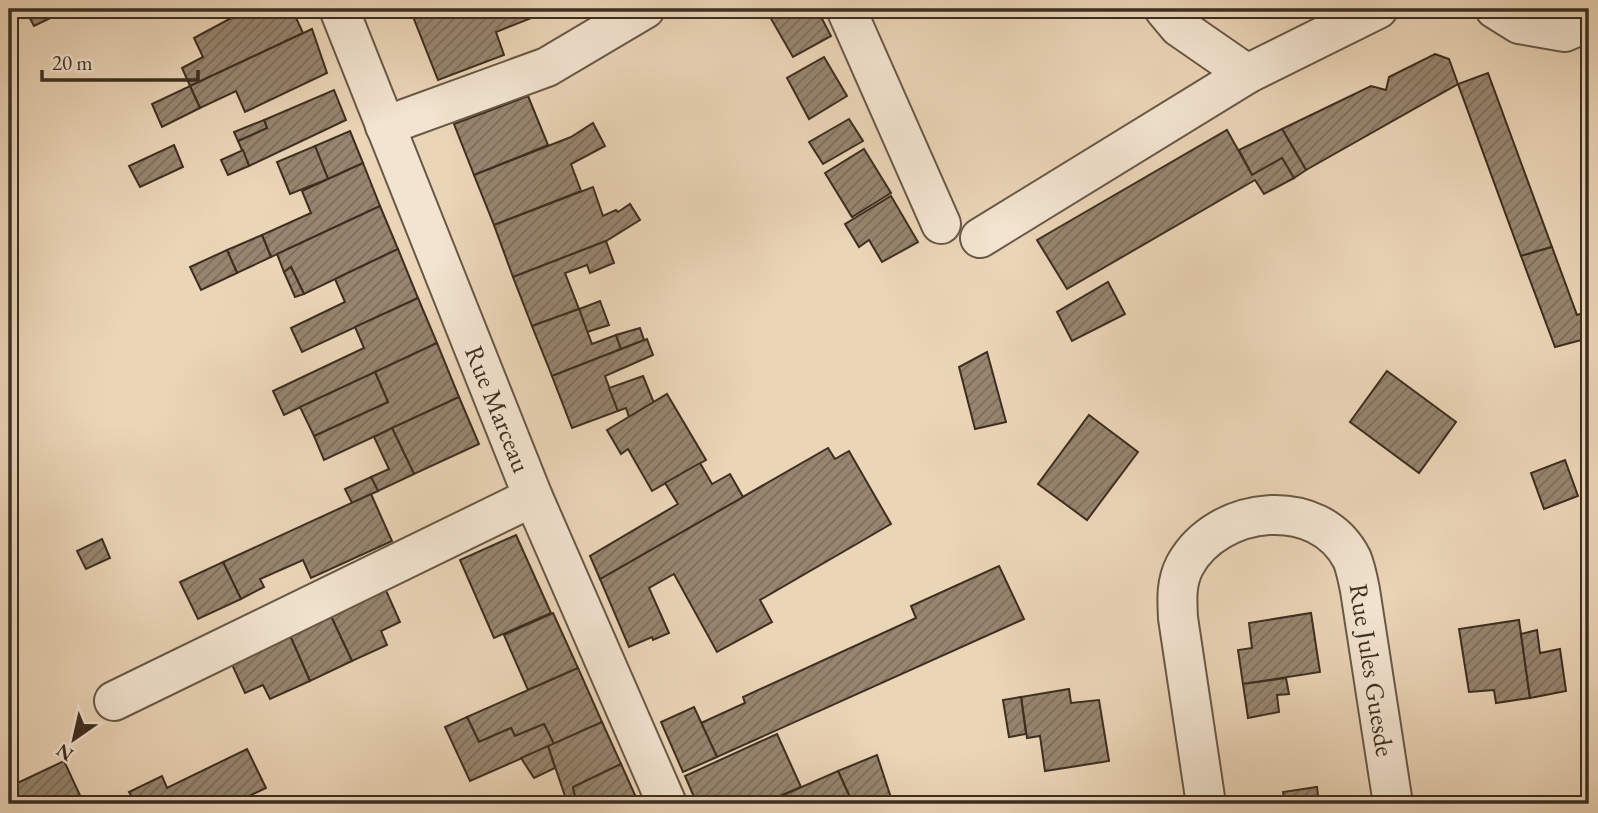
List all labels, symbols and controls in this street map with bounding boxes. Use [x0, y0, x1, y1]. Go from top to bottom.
scale bar [42, 38, 198, 82]
text: 20 m [52, 49, 93, 76]
street label: Rue Marceau [457, 341, 539, 478]
street label: Rue Jules Guesde [1342, 581, 1402, 759]
north arrow [38, 704, 108, 774]
text: N [51, 738, 78, 767]

